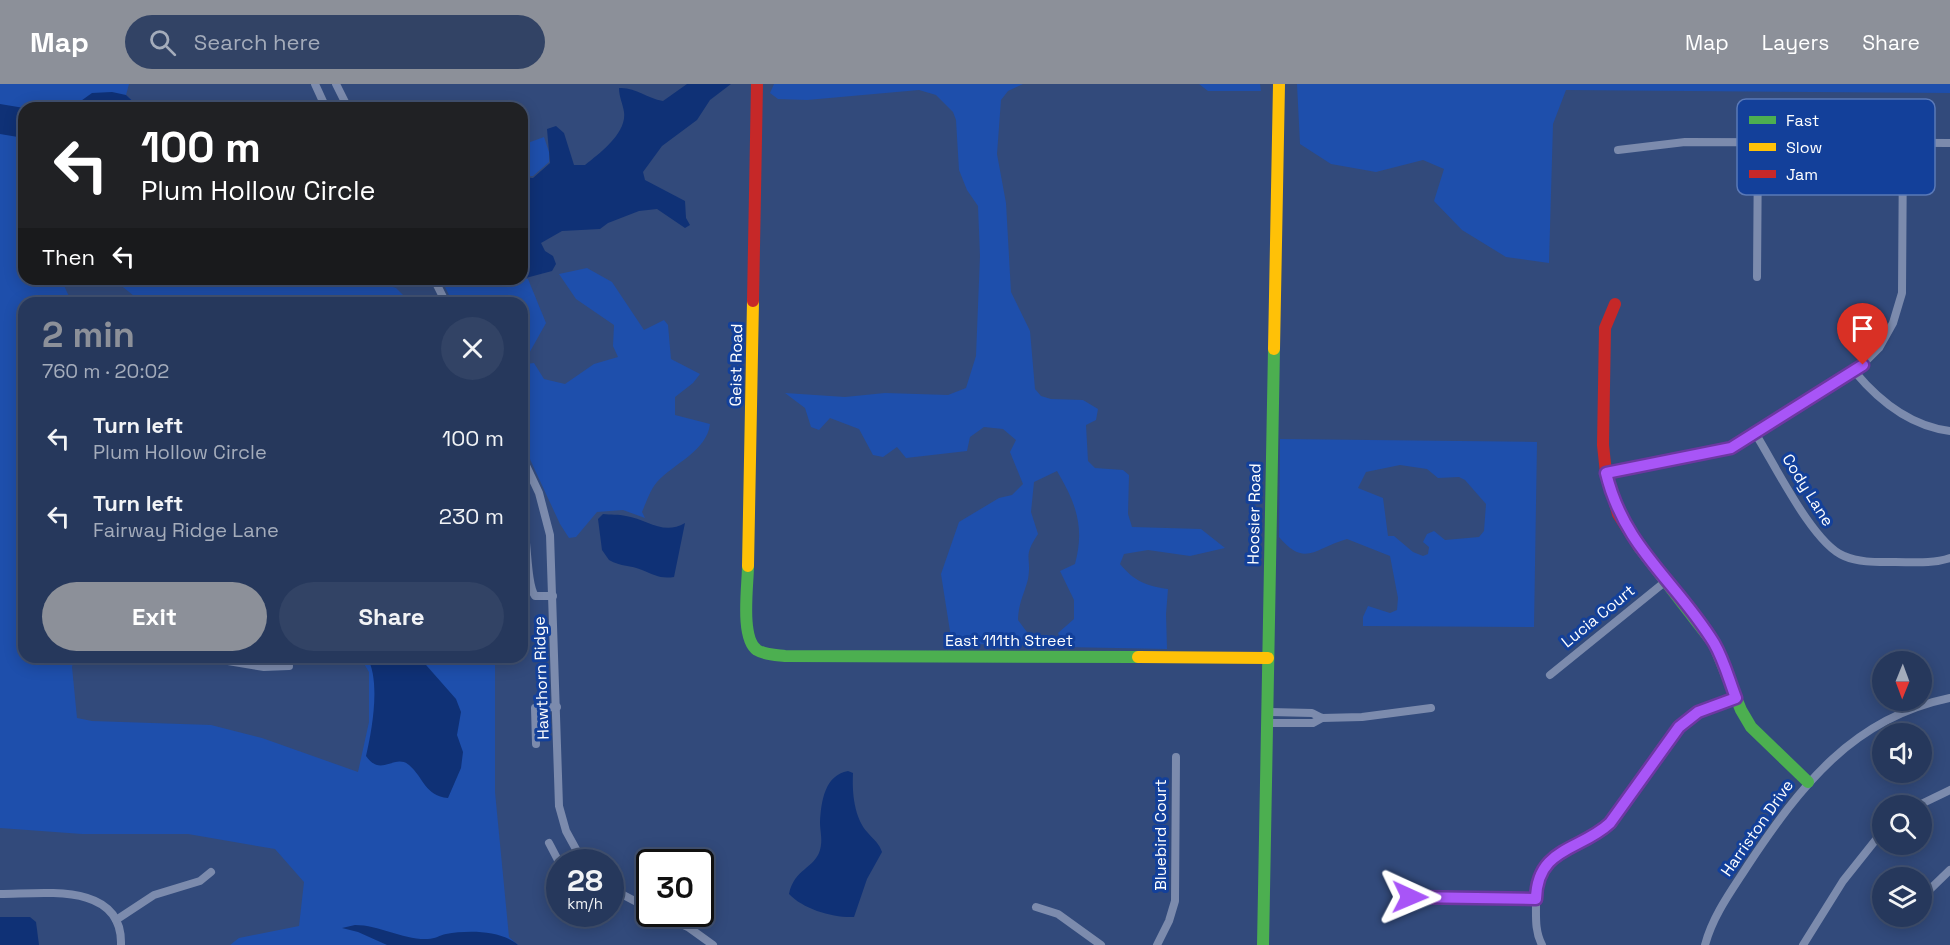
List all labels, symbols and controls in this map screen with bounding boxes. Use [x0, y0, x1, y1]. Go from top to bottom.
search box [125, 15, 545, 69]
text: Map [30, 24, 89, 60]
icon: search [146, 26, 179, 59]
text: Search here [194, 28, 321, 56]
text: Map [1685, 29, 1729, 56]
text: Layers [1762, 29, 1829, 56]
text: Share [1862, 29, 1920, 56]
legend [1737, 99, 1935, 195]
text: Fast [1786, 110, 1819, 131]
text: 100 m [141, 121, 261, 174]
icon: left [42, 126, 120, 204]
text: Slow [1786, 137, 1822, 158]
text: Jam [1786, 164, 1818, 185]
text: Plum Hollow Circle [141, 173, 376, 208]
icon: left [107, 240, 140, 273]
text: Then [42, 243, 95, 271]
pin [1837, 303, 1888, 365]
text: 2 min [42, 312, 135, 358]
icon: arrive [1846, 312, 1879, 345]
button: close [441, 317, 504, 380]
street label: Geist Road [725, 323, 747, 407]
text: 760 m · 20:02 [42, 358, 169, 384]
text: Turn left [93, 411, 183, 439]
icon: left [42, 422, 75, 455]
text: 100 m [442, 424, 504, 452]
text: Plum Hollow Circle [93, 439, 267, 465]
street label: Cody Lane [1777, 450, 1839, 530]
street label: Hoosier Road [1243, 463, 1265, 565]
text: Turn left [93, 489, 183, 517]
icon: left [42, 500, 75, 533]
text: 230 m [439, 502, 504, 530]
text: Fairway Ridge Lane [93, 517, 279, 543]
street label: Lucia Court [1557, 580, 1639, 652]
button: Exit [42, 582, 267, 651]
button: Share [279, 582, 504, 651]
street label: Hawthorn Ridge [528, 616, 554, 740]
street label: East 111th Street [945, 630, 1073, 651]
north arrow [1872, 651, 1932, 711]
map controls [1872, 651, 1932, 927]
button: sound [1872, 723, 1932, 783]
street label: Harriston Drive [1716, 776, 1798, 880]
street label: Bluebird Court [1150, 779, 1171, 891]
button: search [1872, 795, 1932, 855]
speed limit sign: 30 [636, 849, 714, 927]
text: 28 [567, 861, 603, 900]
position arrow [1378, 865, 1442, 929]
button: layers [1872, 867, 1932, 927]
text: km/h [567, 894, 603, 913]

